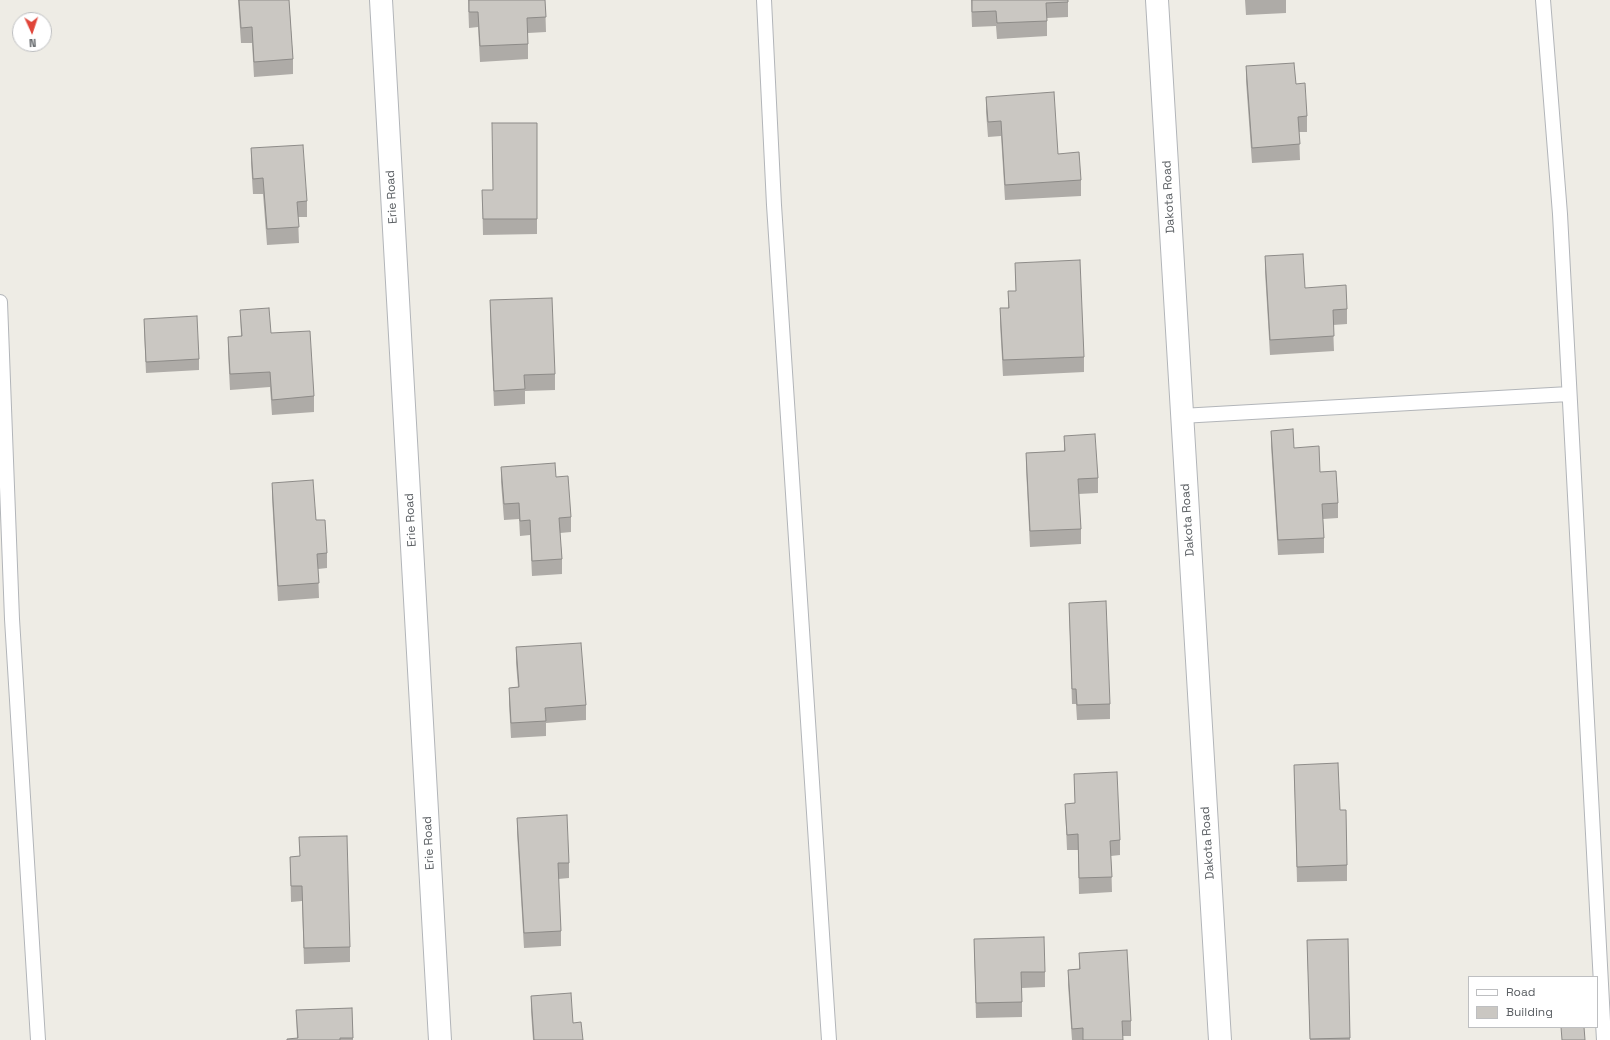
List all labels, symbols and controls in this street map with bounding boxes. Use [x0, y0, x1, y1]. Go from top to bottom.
north arrow [12, 12, 52, 52]
text: N [29, 36, 37, 50]
street label: Dakota Road [1160, 160, 1178, 234]
street label: Erie Road [383, 170, 401, 224]
street label: Dakota Road [1178, 483, 1198, 557]
street label: Erie Road [402, 493, 420, 547]
street label: Dakota Road [1198, 806, 1218, 880]
street label: Erie Road [420, 816, 438, 870]
legend [1468, 976, 1598, 1028]
text: Road [1506, 984, 1535, 1000]
text: Building [1506, 1004, 1553, 1020]

